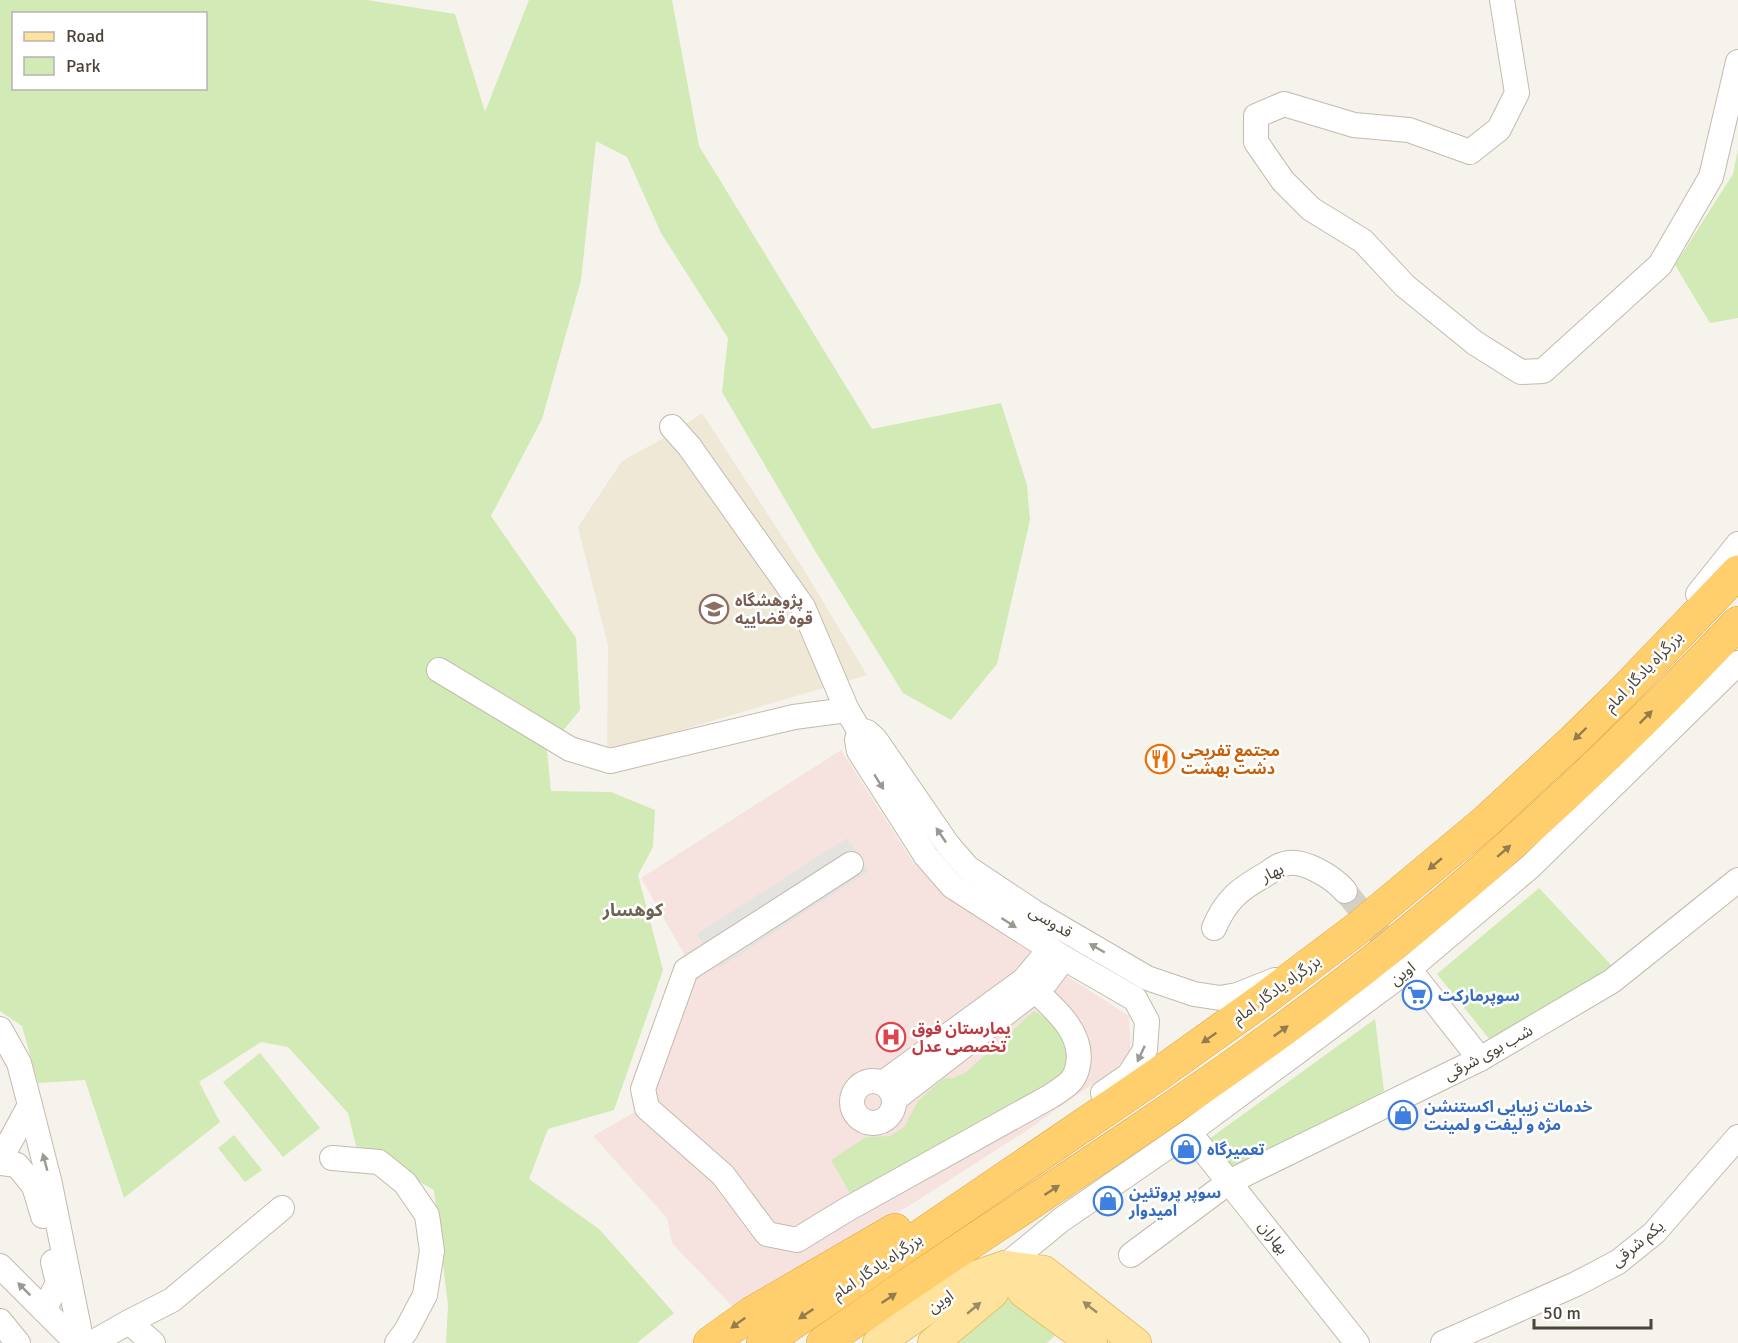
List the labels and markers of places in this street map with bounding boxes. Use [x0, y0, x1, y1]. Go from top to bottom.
place label: پژوهشگاه قوه قضاییه [735, 591, 813, 629]
school or university icon: پژوهشگاه قوه قضاییه [698, 593, 730, 625]
place label: مجتمع تفریحی دشت بهشت [1181, 741, 1280, 779]
restaurant icon: مجتمع تفریحی دشت بهشت [1144, 743, 1176, 775]
supermarket icon: سوپرمارکت [1401, 979, 1433, 1011]
place label: سوپرمارکت [1438, 986, 1520, 1006]
place label: یمارستان فوق تخصصی عدل [912, 1019, 1011, 1057]
hospital icon: یمارستان فوق تخصصی عدل [875, 1021, 907, 1053]
place label: خدمات زیبایی اکستنشن مژه و لیفت و لمینت [1424, 1097, 1592, 1135]
shop icon: خدمات زیبایی اکستنشن مژه و لیفت و لمینت [1387, 1099, 1419, 1131]
shop icon: تعمیرگاه [1170, 1133, 1202, 1165]
place label: تعمیرگاه [1207, 1140, 1265, 1160]
place label: سوپر پروتئین امیدوار [1128, 1183, 1221, 1221]
shop icon: سوپر پروتئین امیدوار [1092, 1185, 1124, 1217]

